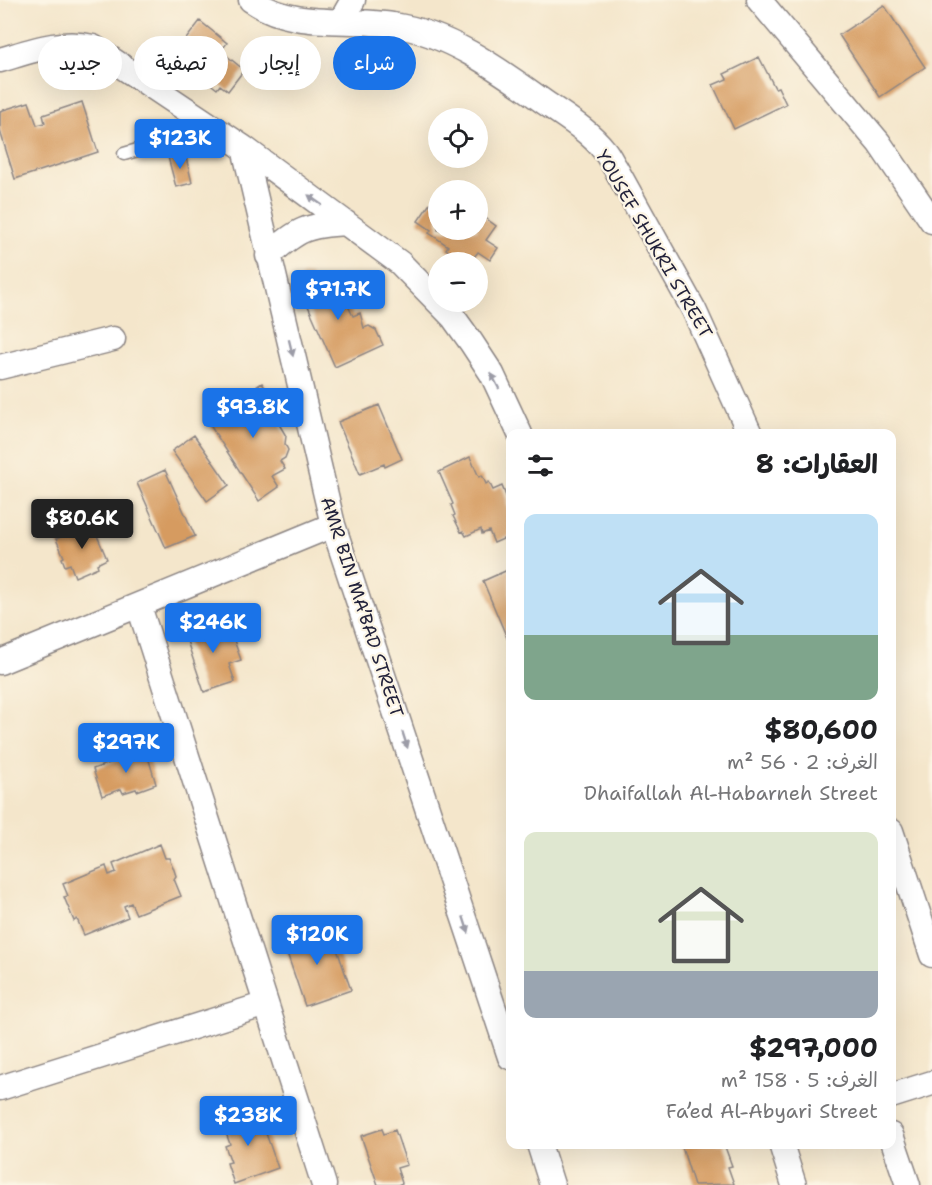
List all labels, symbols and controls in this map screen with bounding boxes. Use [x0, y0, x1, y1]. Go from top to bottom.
chip: جديد [38, 36, 122, 90]
chip: تصفية [134, 36, 228, 90]
chip: إيجار [240, 36, 321, 90]
chip: شراء [333, 36, 416, 90]
map controls [428, 108, 488, 312]
button: locate [428, 108, 488, 168]
pin: $123K [138, 119, 222, 170]
text: $123K [149, 125, 211, 151]
street label: YOUSEF SHUKRI STREET [590, 145, 718, 343]
button: + [428, 180, 488, 240]
one-way arrow [307, 194, 323, 206]
button: − [428, 252, 488, 312]
pin: $71.7K [289, 270, 387, 321]
text: $71.7K [305, 276, 371, 302]
one-way arrow [286, 339, 296, 357]
one-way arrow [490, 372, 500, 389]
pin: $93.8K [204, 388, 302, 439]
text: $93.8K [216, 394, 290, 420]
text: العقارات: 8 [756, 446, 878, 481]
icon: filters [524, 449, 557, 482]
street label: AMR BIN MA’BAD STREET [315, 494, 409, 720]
pin: $80.6K [33, 499, 131, 550]
text: $80.6K [45, 505, 119, 531]
icon: home [647, 553, 755, 661]
pin: $246K [171, 603, 255, 654]
text: $246K [179, 609, 247, 635]
text: $80,600 [764, 712, 878, 747]
pin: $297K [84, 723, 168, 774]
text: $297K [92, 729, 160, 755]
one-way arrow [400, 731, 410, 749]
text: الغرف: 2 · 56 m² [727, 749, 878, 775]
text: Dhaifallah Al-Habarneh Street [584, 780, 878, 806]
icon: home [647, 871, 755, 979]
pin: $120K [275, 915, 359, 966]
one-way arrow [462, 916, 471, 934]
text: $120K [286, 921, 348, 947]
text: $297,000 [749, 1030, 878, 1065]
text: الغرف: 5 · 158 m² [721, 1067, 878, 1093]
pin: $238K [206, 1096, 290, 1147]
text: Fa’ed Al-Abyari Street [666, 1098, 878, 1124]
text: $238K [214, 1102, 282, 1128]

